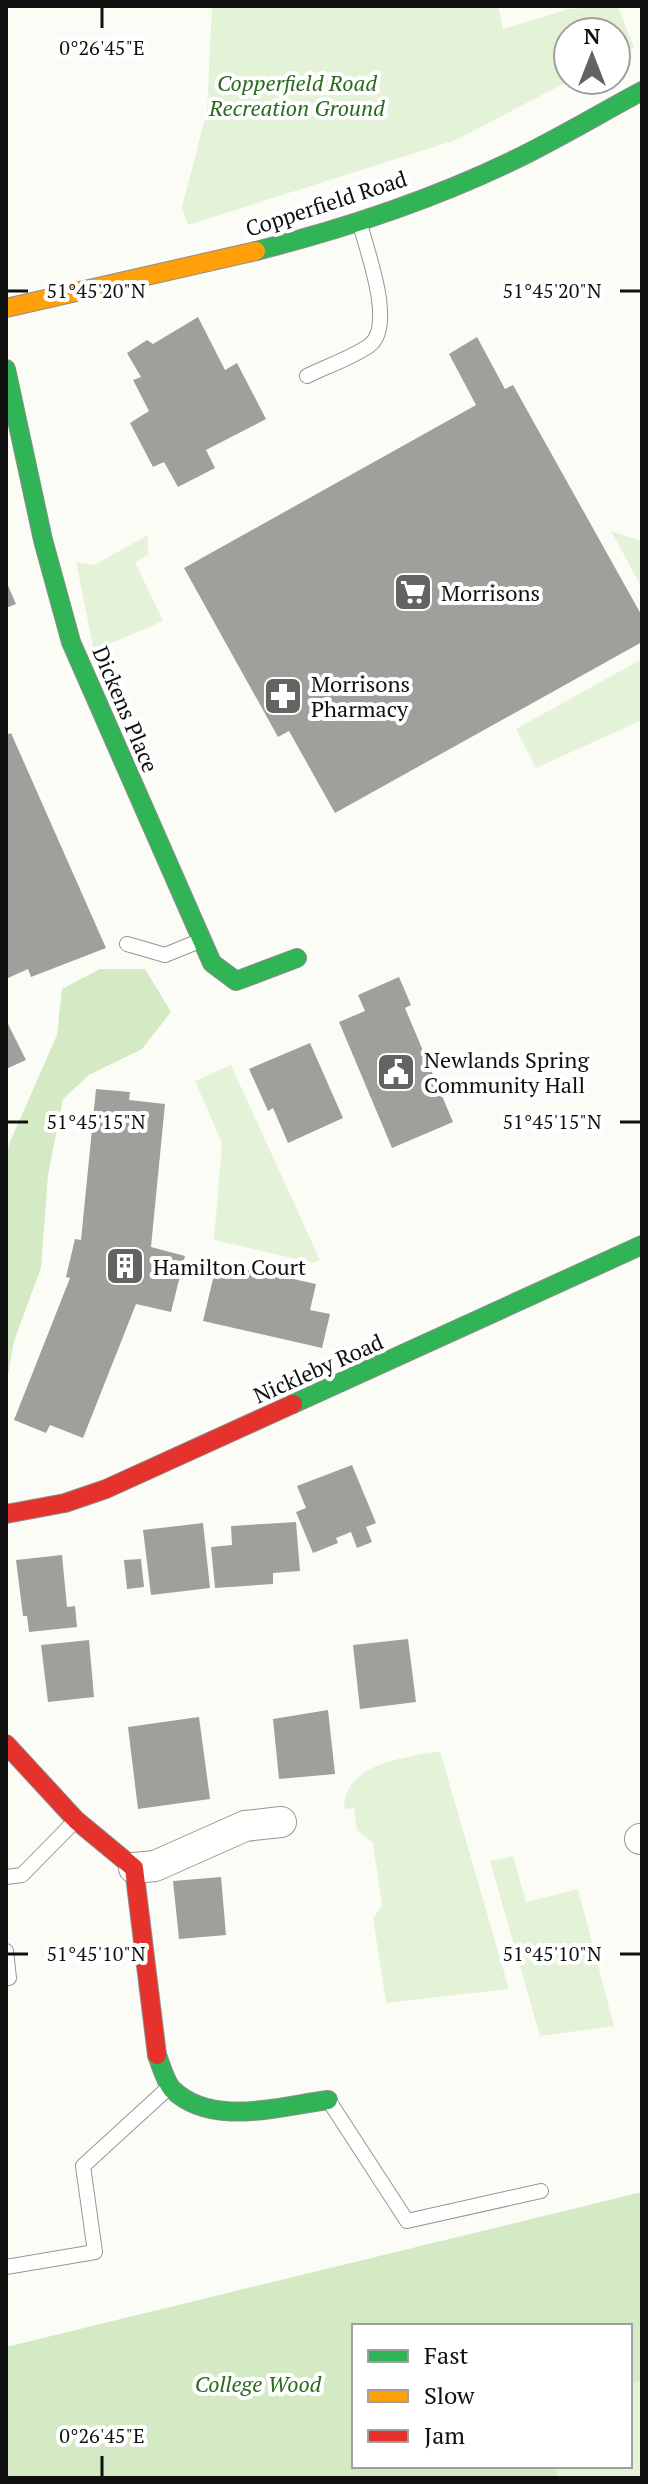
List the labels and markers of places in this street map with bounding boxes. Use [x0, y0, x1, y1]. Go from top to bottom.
supermarket icon: Morrisons [392, 571, 434, 613]
place label: Morrisons [441, 578, 540, 607]
place label: Morrisons Pharmacy [311, 669, 410, 723]
pharmacy icon: Morrisons Pharmacy [262, 675, 304, 717]
place label: Newlands Spring Community Hall [424, 1045, 589, 1099]
public building icon: Newlands Spring Community Hall [375, 1051, 417, 1093]
building icon: Hamilton Court [104, 1245, 146, 1287]
place label: Hamilton Court [153, 1252, 306, 1281]

